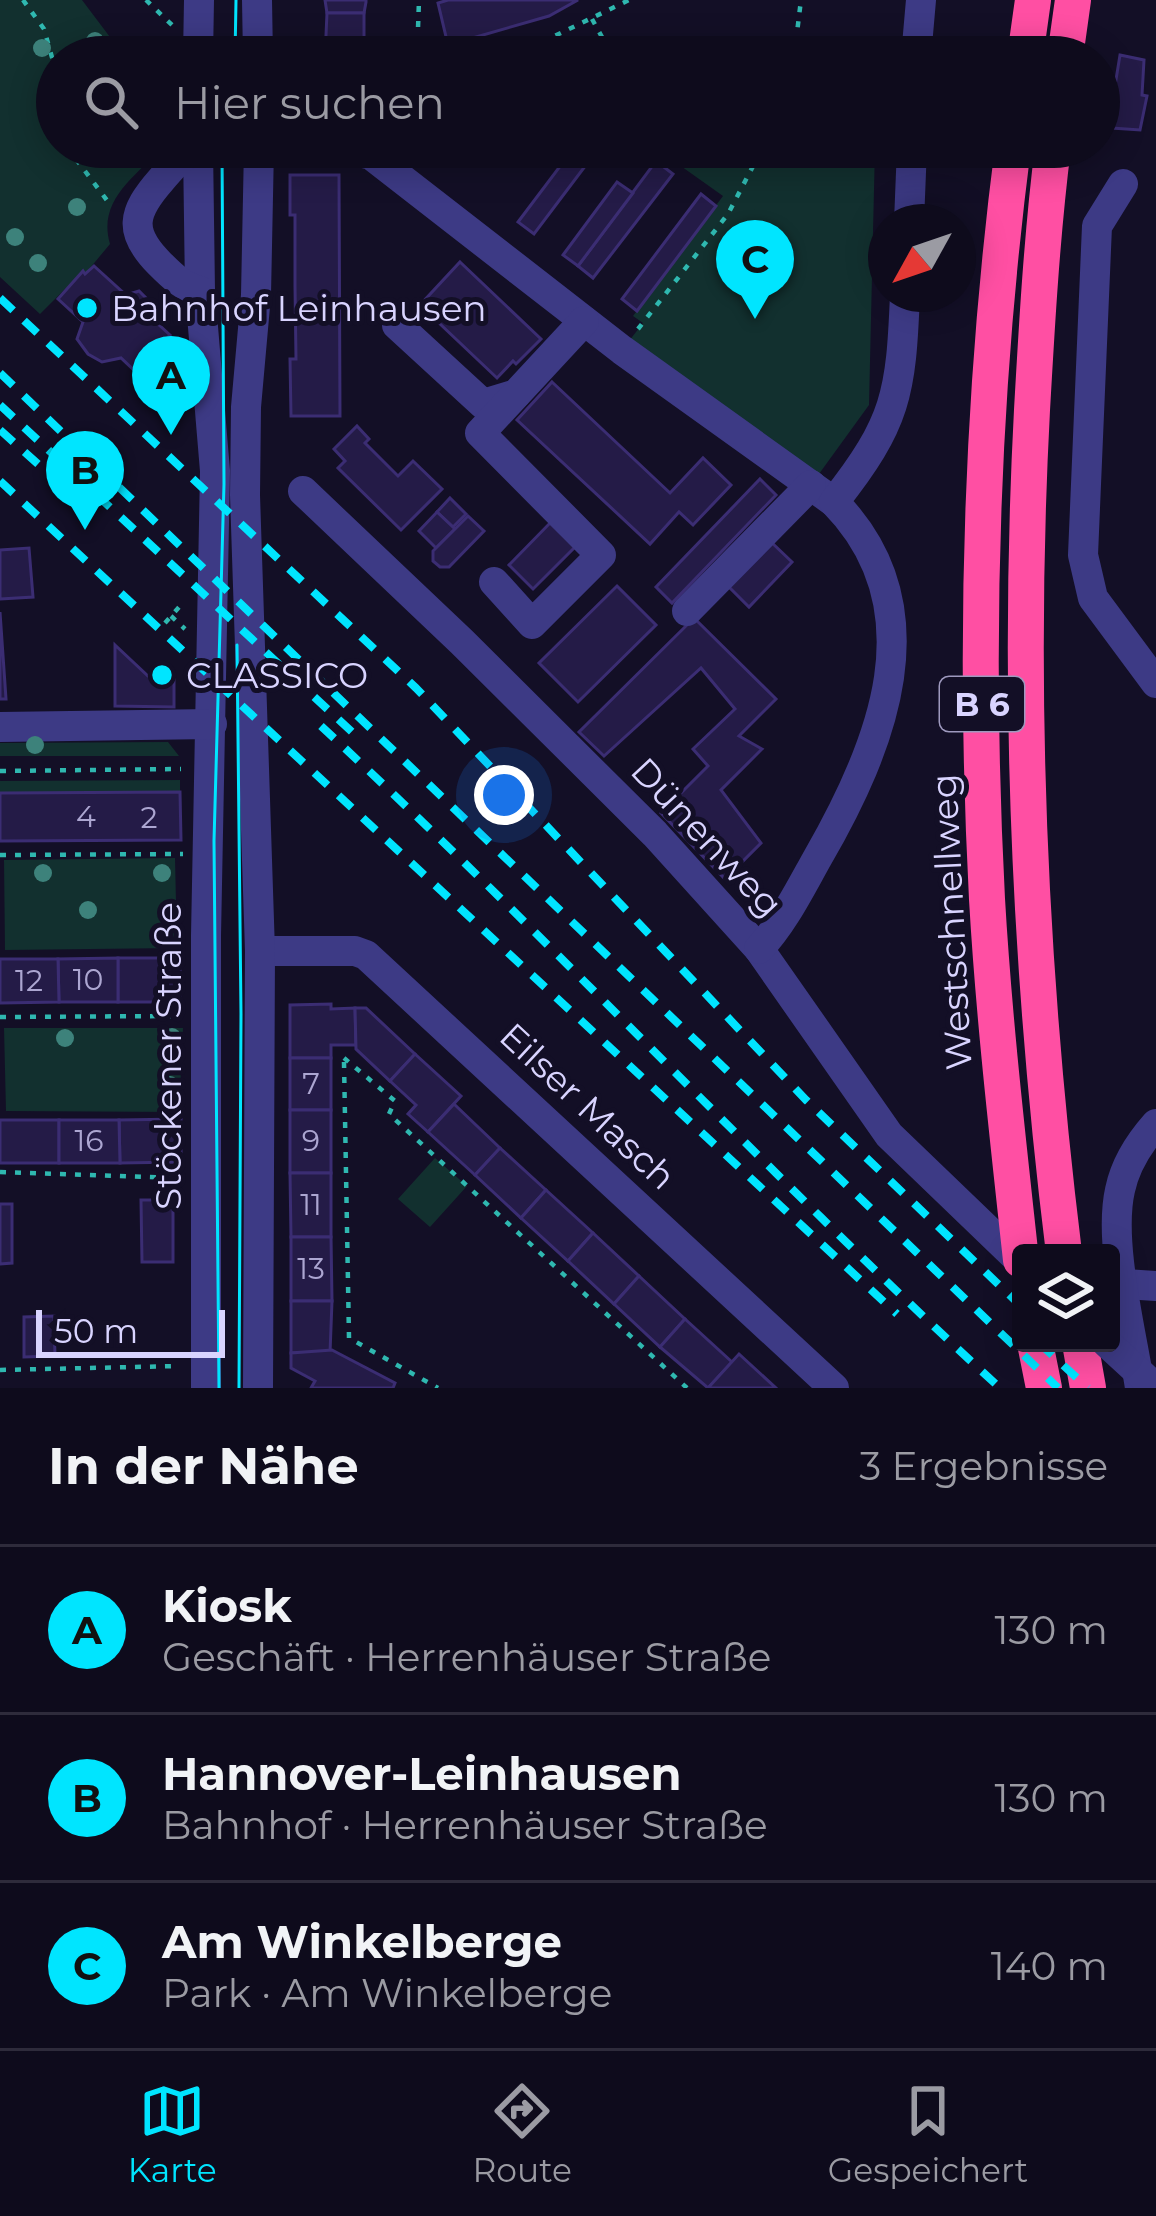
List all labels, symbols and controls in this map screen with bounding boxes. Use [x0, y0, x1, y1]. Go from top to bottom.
search box [36, 36, 1120, 168]
icon: search [78, 69, 144, 135]
text: Hier suchen [174, 75, 445, 130]
north arrow [868, 204, 976, 312]
pin: C [716, 220, 794, 319]
place label: Bahnhof Leinhausen [111, 286, 487, 330]
marker: Bahnhof Leinhausen [74, 295, 100, 321]
pin: A [132, 336, 210, 435]
pin: B [46, 431, 124, 530]
place label: CLASSICO [186, 653, 368, 697]
marker: CLASSICO [149, 662, 175, 688]
road number: B 6 [940, 677, 1024, 731]
street label: Dünenweg [622, 748, 792, 926]
your location [474, 765, 534, 825]
street label: Westschnellweg [921, 773, 981, 1071]
house number: 4 [76, 798, 96, 835]
house number: 2 [140, 799, 158, 836]
street label: Stöckener Straße [146, 902, 190, 1210]
house number: 10 [73, 961, 103, 998]
house number: 12 [15, 962, 43, 999]
street label: Eilser Masch [491, 1013, 685, 1199]
house number: 7 [302, 1065, 320, 1102]
house number: 16 [74, 1122, 104, 1159]
house number: 9 [302, 1122, 320, 1159]
house number: 11 [300, 1186, 322, 1223]
map controls [1012, 1244, 1120, 1352]
button: layers [1012, 1244, 1120, 1352]
house number: 13 [297, 1250, 325, 1287]
scale bar [36, 1304, 225, 1357]
text: 50 m [54, 1311, 138, 1351]
text: In der Nähe [48, 1435, 359, 1497]
text: 3 Ergebnisse [859, 1442, 1108, 1490]
text: Kiosk [162, 1578, 292, 1633]
text: A [72, 1606, 102, 1654]
text: 130 m [995, 1606, 1108, 1654]
text: Geschäft · Herrenhäuser Straße [162, 1633, 771, 1681]
text: Hannover-Leinhausen [162, 1746, 682, 1801]
text: B [72, 1774, 102, 1822]
text: 130 m [995, 1774, 1108, 1822]
text: Bahnhof · Herrenhäuser Straße [162, 1801, 768, 1849]
text: Am Winkelberge [162, 1914, 562, 1969]
text: C [73, 1942, 101, 1990]
text: 140 m [991, 1942, 1108, 1990]
text: Park · Am Winkelberge [162, 1969, 612, 2017]
tab: Karte [128, 2078, 217, 2190]
tab: Route [473, 2078, 572, 2190]
tab: Gespeichert [828, 2078, 1028, 2190]

